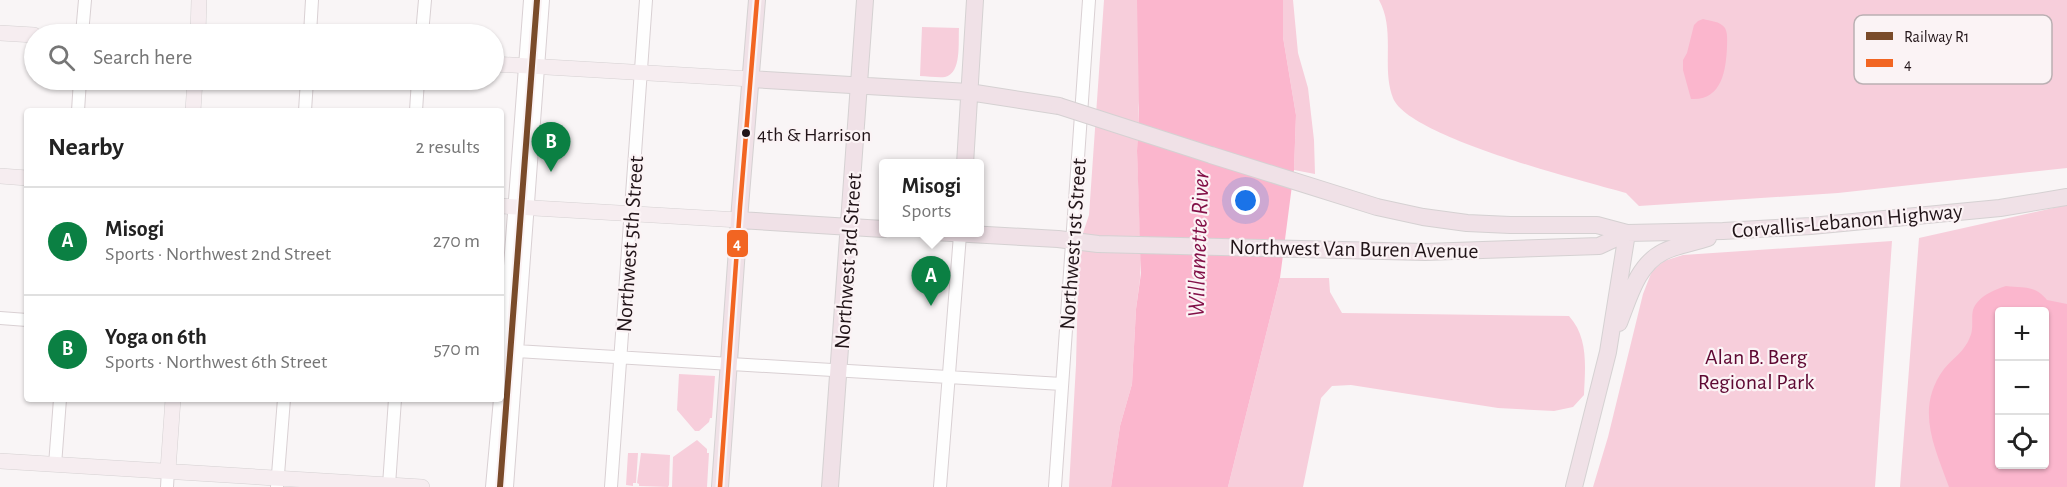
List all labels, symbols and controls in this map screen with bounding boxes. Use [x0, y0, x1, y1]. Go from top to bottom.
legend [1854, 15, 2052, 84]
search box [24, 24, 504, 90]
text: Railway R1 [1904, 29, 1969, 46]
icon: search [45, 41, 78, 74]
text: Search here [93, 46, 192, 68]
text: 4 [1904, 56, 1912, 72]
pin: B [532, 122, 570, 172]
place label: 4th & Harrison [757, 125, 871, 145]
marker: 4th & Harrison [740, 127, 752, 139]
text: Nearby [48, 134, 124, 160]
text: 2 results [416, 137, 480, 157]
street label: Northwest 5th Street [613, 155, 647, 333]
street label: Northwest 1st Street [1056, 158, 1090, 331]
popup [879, 159, 984, 237]
water label: Willamette River [1184, 169, 1214, 318]
street label: Northwest 3rd Street [831, 172, 865, 350]
text: Misogi [902, 175, 961, 197]
your location [1231, 186, 1260, 215]
street label: Corvallis-Lebanon Highway [1731, 200, 1964, 242]
text: Sports [902, 201, 951, 221]
text: Misogi [105, 218, 164, 240]
line badge: 4 [726, 229, 749, 258]
text: A [62, 231, 74, 251]
text: 270 m [433, 231, 480, 251]
text: 4 [733, 236, 741, 252]
street label: Northwest Van Buren Avenue [1229, 236, 1479, 262]
text: Sports · Northwest 2nd Street [105, 244, 331, 264]
pin: A [912, 256, 950, 306]
map controls [1995, 307, 2049, 469]
button: + [1995, 307, 2049, 361]
text: Yoga on 6th [105, 326, 207, 348]
text: B [62, 339, 73, 359]
text: 570 m [433, 339, 480, 359]
park label: Alan B. Berg Regional Park [1698, 346, 1814, 393]
text: Sports · Northwest 6th Street [105, 352, 327, 372]
button: − [1995, 361, 2049, 415]
button: locate [1995, 415, 2049, 469]

